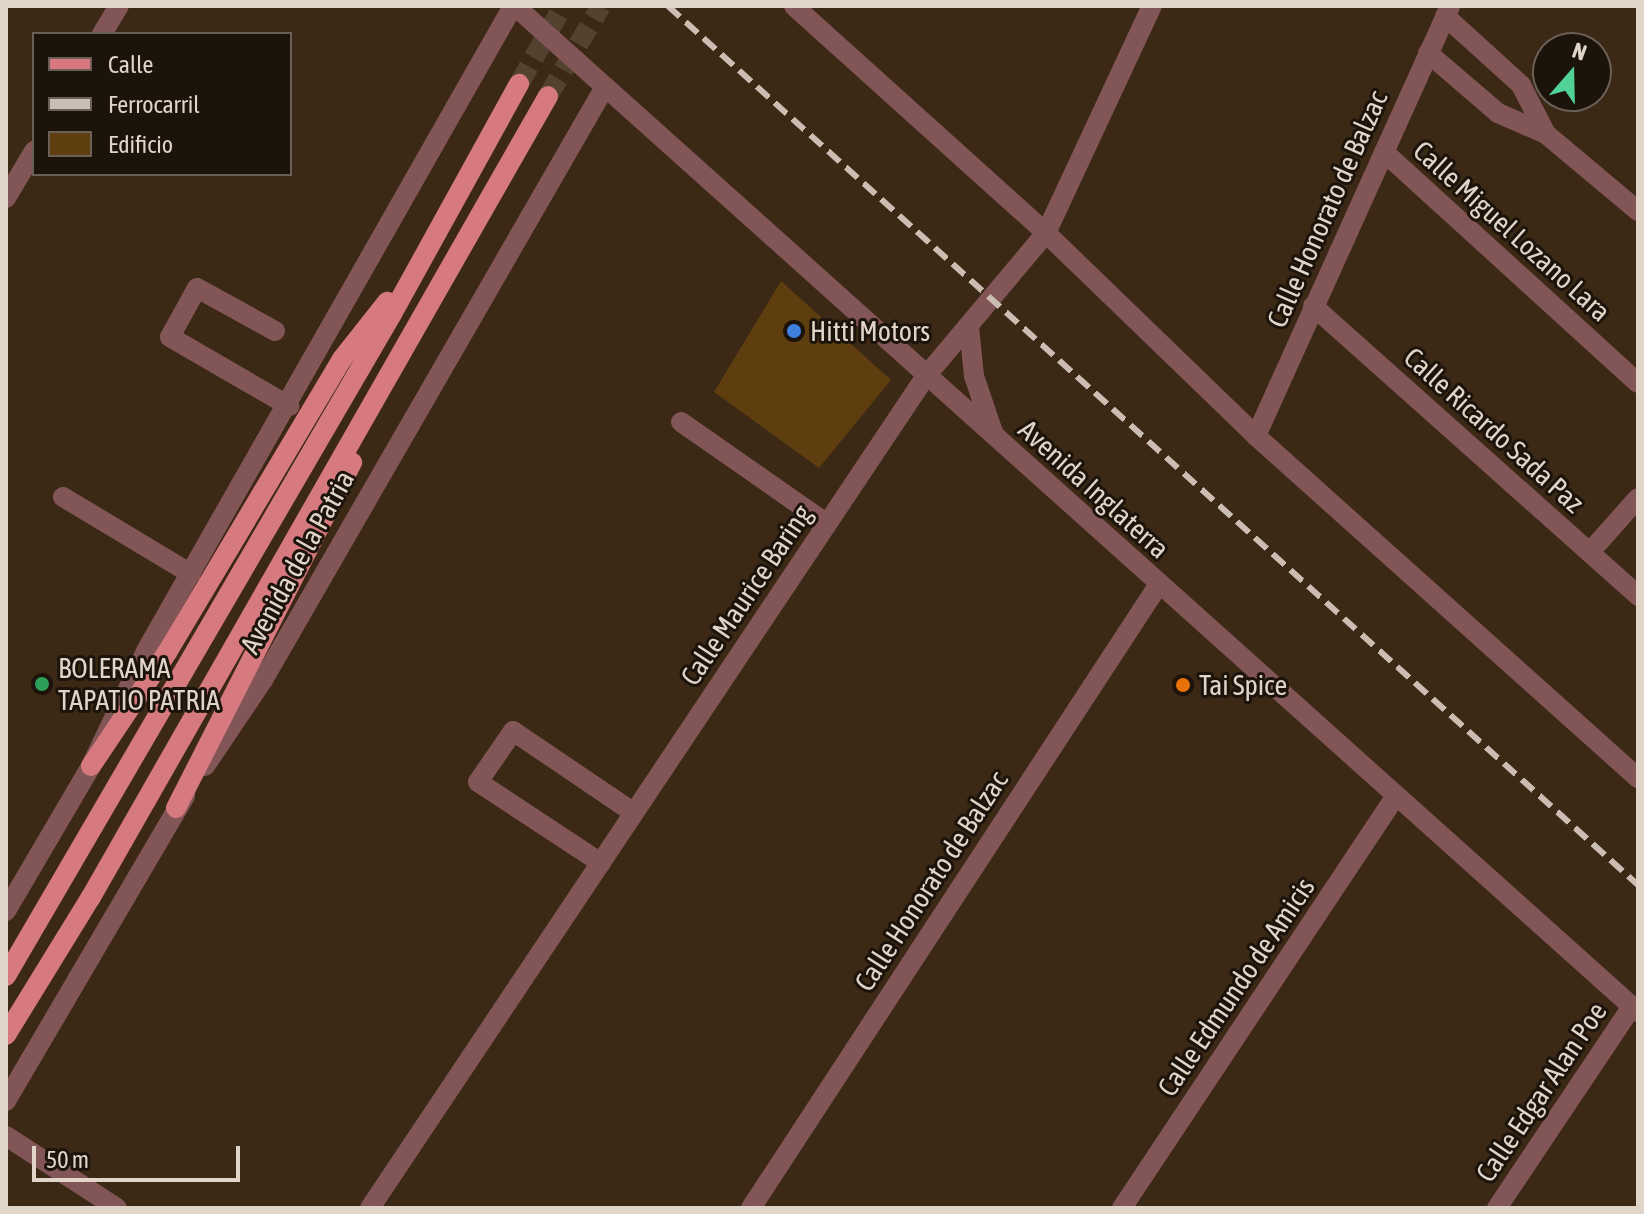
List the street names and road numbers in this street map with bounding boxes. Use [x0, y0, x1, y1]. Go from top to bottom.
street label: Calle Honorato de Balzac [1260, 86, 1394, 332]
street label: Calle Miguel Lozano Lara [1407, 134, 1617, 328]
street label: Calle Ricardo Sada Paz [1397, 340, 1591, 520]
street label: Avenida Inglaterra [1012, 413, 1176, 565]
street label: Avenida de la Patria [233, 465, 361, 659]
street label: Calle Maurice Baring [673, 498, 819, 692]
street label: Calle Honorato de Balzac [847, 765, 1015, 997]
street label: Calle Edmundo de Amicis [1150, 871, 1322, 1103]
street label: Calle Edgar Alan Poe [1469, 996, 1613, 1188]

